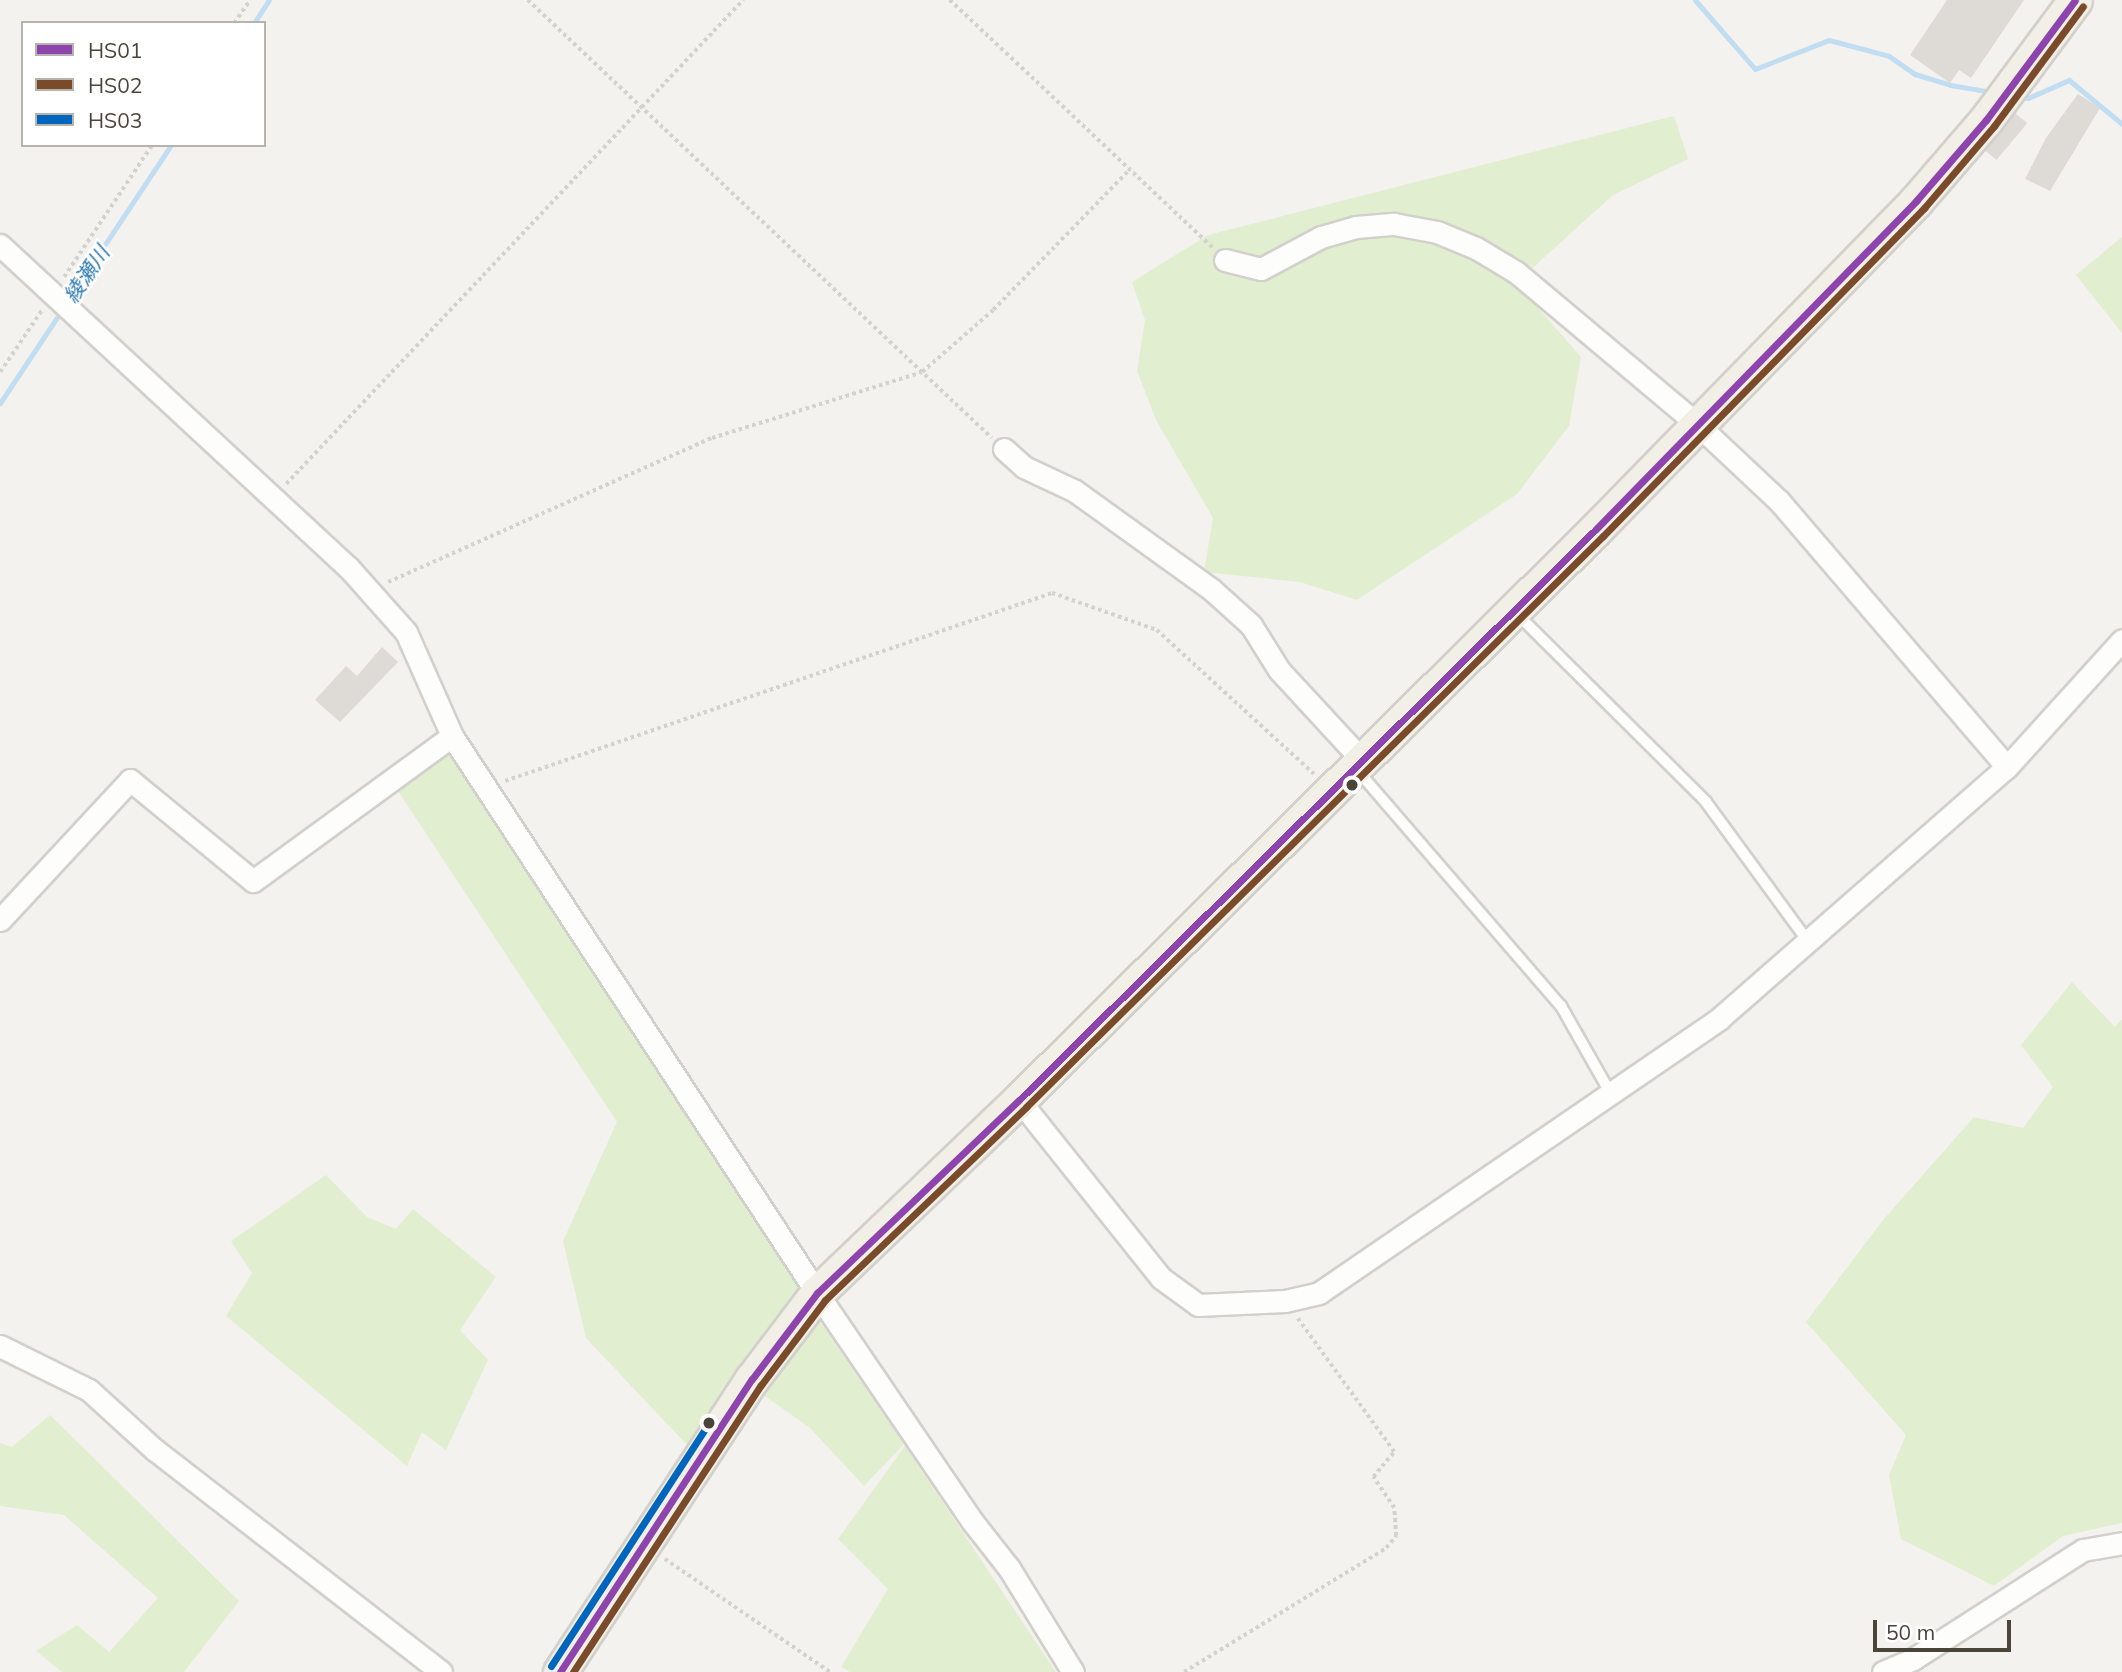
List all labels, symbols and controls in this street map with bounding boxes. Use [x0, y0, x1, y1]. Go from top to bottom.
legend [21, 21, 266, 147]
text: HS01 [88, 37, 142, 63]
text: HS02 [88, 72, 142, 98]
text: HS03 [88, 107, 142, 133]
water label: 綾瀬川 [58, 241, 114, 307]
unlabelled marker [1345, 778, 1359, 792]
unlabelled marker [702, 1416, 716, 1430]
scale bar [1877, 1606, 2015, 1650]
text: 50 m [1886, 1619, 1935, 1645]

